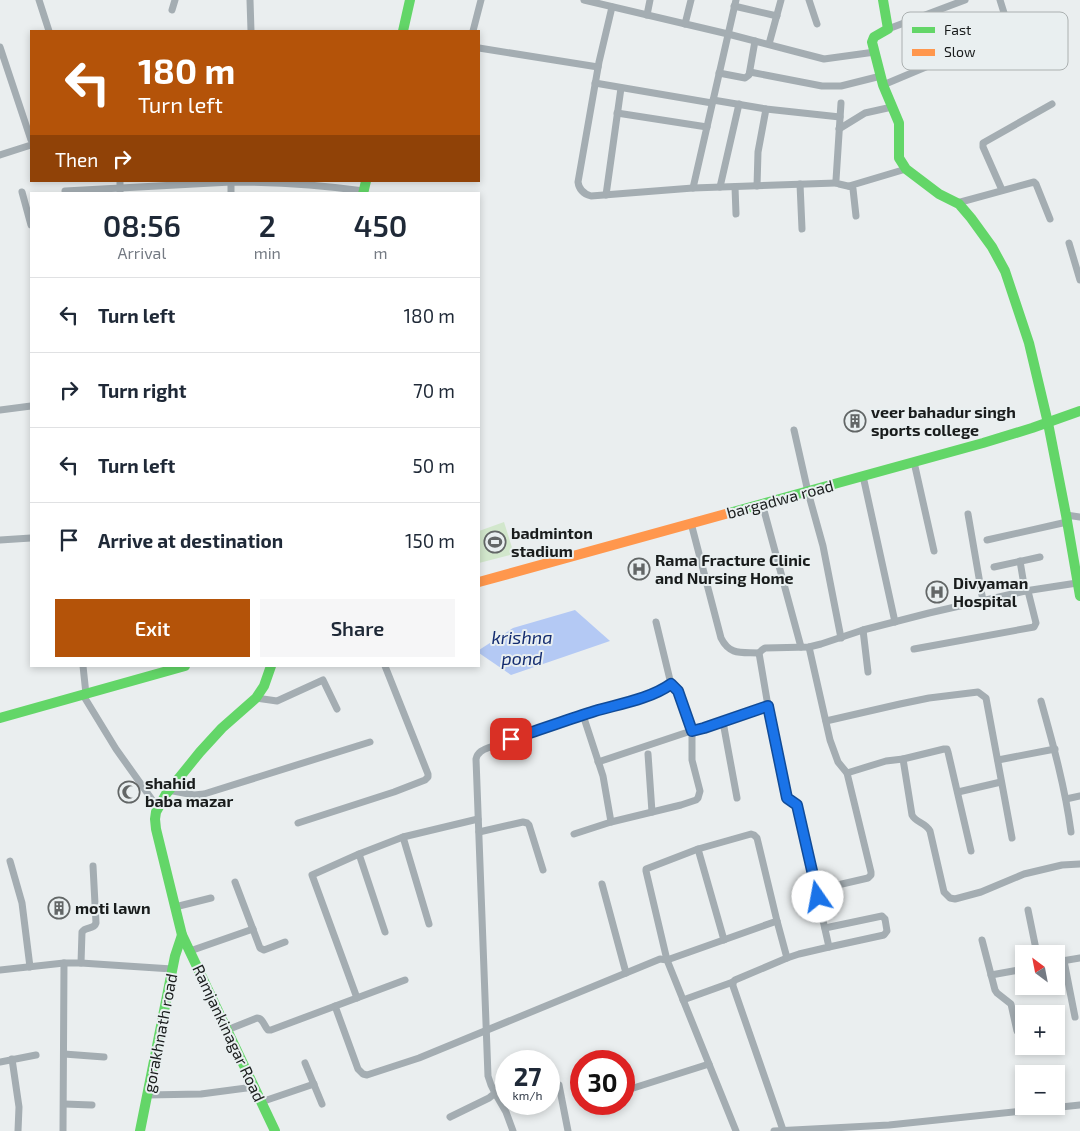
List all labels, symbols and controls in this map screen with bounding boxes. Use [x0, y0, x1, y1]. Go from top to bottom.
legend [902, 12, 1068, 70]
text: Fast [944, 21, 971, 38]
text: Slow [944, 43, 976, 60]
text: 180 m [138, 49, 235, 91]
icon: left [55, 50, 120, 115]
text: Turn left [138, 91, 223, 117]
icon: right [108, 145, 136, 173]
text: Then [55, 148, 98, 171]
text: 08:56 [103, 207, 181, 243]
text: 2 [259, 207, 276, 243]
text: 450 [354, 207, 407, 243]
text: Arrival [117, 243, 166, 262]
text: min [254, 243, 281, 262]
text: m [373, 243, 387, 262]
icon: left [55, 301, 83, 329]
text: Turn left [98, 304, 175, 327]
text: 180 m [404, 304, 455, 327]
icon: right [55, 376, 83, 404]
text: Turn right [98, 379, 186, 402]
text: 70 m [413, 379, 455, 402]
place label: veer bahadur singh sports college [871, 402, 1016, 439]
building icon: veer bahadur singh sports college [843, 409, 867, 433]
icon: left [55, 451, 83, 479]
text: Turn left [98, 454, 175, 477]
text: 50 m [412, 454, 455, 477]
street label: bargadwa road [724, 475, 835, 522]
place label: badminton stadium [511, 523, 593, 560]
icon: arrive [55, 526, 83, 554]
text: Arrive at destination [98, 529, 283, 552]
text: 150 m [405, 529, 455, 552]
sports icon: badminton stadium [483, 530, 507, 554]
place label: Rama Fracture Clinic and Nursing Home [655, 550, 810, 587]
hospital icon: Rama Fracture Clinic and Nursing Home [627, 557, 651, 581]
place label: Divyaman Hospital [953, 573, 1028, 610]
hospital icon: Divyaman Hospital [925, 580, 949, 604]
button: Exit [55, 599, 250, 657]
button: Share [260, 599, 455, 657]
water label: krishna pond [491, 626, 553, 669]
pin [490, 718, 532, 760]
icon: arrive [497, 725, 525, 753]
place label: shahid baba mazar [145, 773, 233, 810]
mosque icon: shahid baba mazar [117, 780, 141, 804]
position arrow [791, 870, 843, 922]
building icon: moti lawn [47, 896, 71, 920]
place label: moti lawn [75, 898, 151, 917]
north arrow [1015, 945, 1065, 995]
map controls [1015, 945, 1065, 1115]
street label: Ramjankinagar Road [188, 961, 270, 1105]
street label: gorakhnath road [139, 972, 180, 1094]
button: + [1015, 1005, 1065, 1055]
speed limit sign: 30 [570, 1050, 635, 1115]
text: 27 [514, 1061, 541, 1091]
button: − [1015, 1065, 1065, 1115]
text: km/h [513, 1088, 542, 1102]

